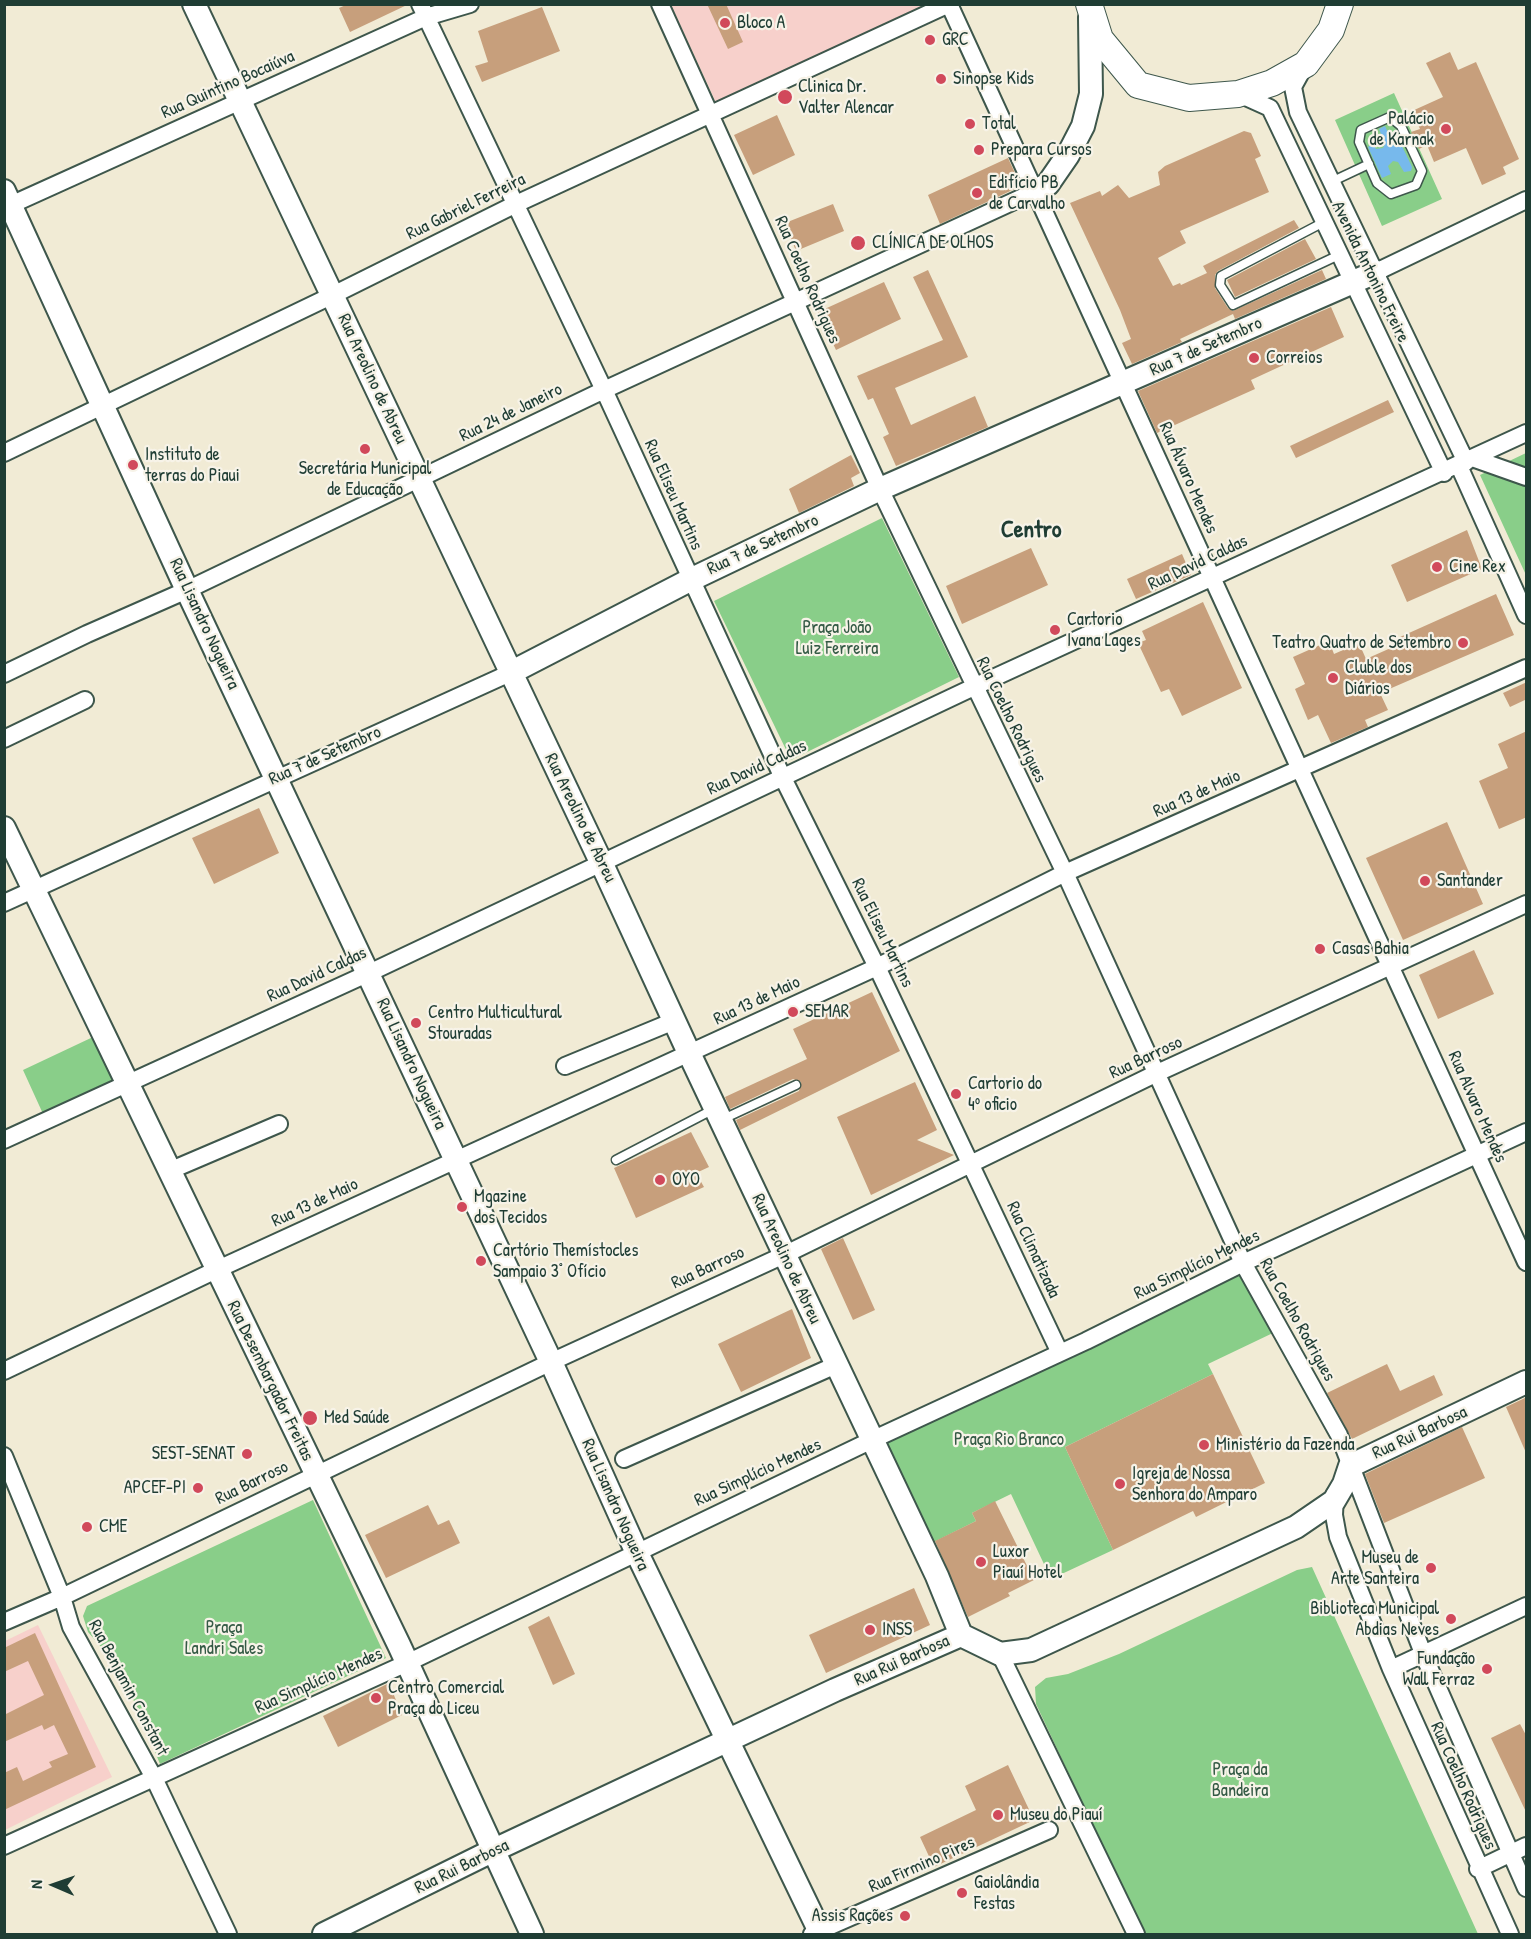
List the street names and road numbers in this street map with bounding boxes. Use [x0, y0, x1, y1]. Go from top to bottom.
street label: Rua Quintino Bocaiúva [158, 46, 298, 124]
street label: Rua Gabriel Ferreira [403, 169, 529, 245]
street label: Avenida Antonino Freire [1326, 198, 1414, 346]
street label: Rua Coelho Rodrigues [769, 213, 845, 347]
street label: Rua Areolino de Abreu [332, 311, 412, 447]
street label: Rua 7 de Setembro [1147, 313, 1265, 381]
street label: Rua 24 de Janeiro [456, 379, 566, 447]
street label: Rua Álvaro Mendes [1154, 419, 1222, 537]
street label: Rua Eliseu Martins [639, 436, 707, 554]
street label: Rua 7 de Setembro [704, 510, 822, 580]
street label: Rua David Caldas [1145, 531, 1251, 595]
street label: Rua Lisandro Nogueira [164, 555, 244, 693]
street label: Rua Coelho Rodrigues [971, 654, 1051, 786]
street label: Rua 7 de Setembro [266, 722, 384, 790]
street label: Rua David Caldas [704, 736, 810, 800]
street label: Rua Areolino de Abreu [539, 750, 621, 886]
street label: Rua 13 de Maio [1150, 765, 1244, 823]
street label: Rua Eliseu Martins [846, 875, 918, 991]
street label: Rua David Caldas [264, 943, 370, 1007]
street label: Rua 13 de Maio [710, 972, 804, 1030]
street label: Rua Lisandro Nogueira [371, 995, 451, 1133]
street label: Rua Barroso [1106, 1032, 1186, 1084]
street label: Rua Alvaro Mendes [1443, 1048, 1511, 1166]
street label: Rua 13 de Maio [268, 1174, 362, 1232]
street label: Rua Areolino de Abreu [746, 1191, 826, 1327]
street label: Rua Climatizada [1001, 1198, 1065, 1302]
street label: Rua Simplício Mendes [1131, 1225, 1263, 1305]
street label: Rua Barroso [668, 1242, 748, 1294]
street label: Rua Coelho Rodrigues [1254, 1255, 1340, 1385]
street label: Rua Desembargador Freitas [222, 1297, 318, 1465]
street label: Rua Rui Barbosa [1369, 1402, 1471, 1464]
street label: Rua Simplício Mendes [691, 1434, 825, 1512]
street label: Rua Lisandro Nogueira [576, 1436, 654, 1574]
street label: Rua Barroso [212, 1456, 292, 1510]
street label: Rua Benjamin Constant [83, 1616, 173, 1760]
street label: Rua Rui Barbosa [851, 1630, 953, 1692]
street label: Rua Simplício Mendes [252, 1643, 386, 1719]
street label: Rua Coelho Rodrigues [1425, 1719, 1501, 1853]
street label: Rua Firmino Pires [866, 1832, 978, 1898]
street label: Rua Rui Barbosa [411, 1835, 513, 1899]

